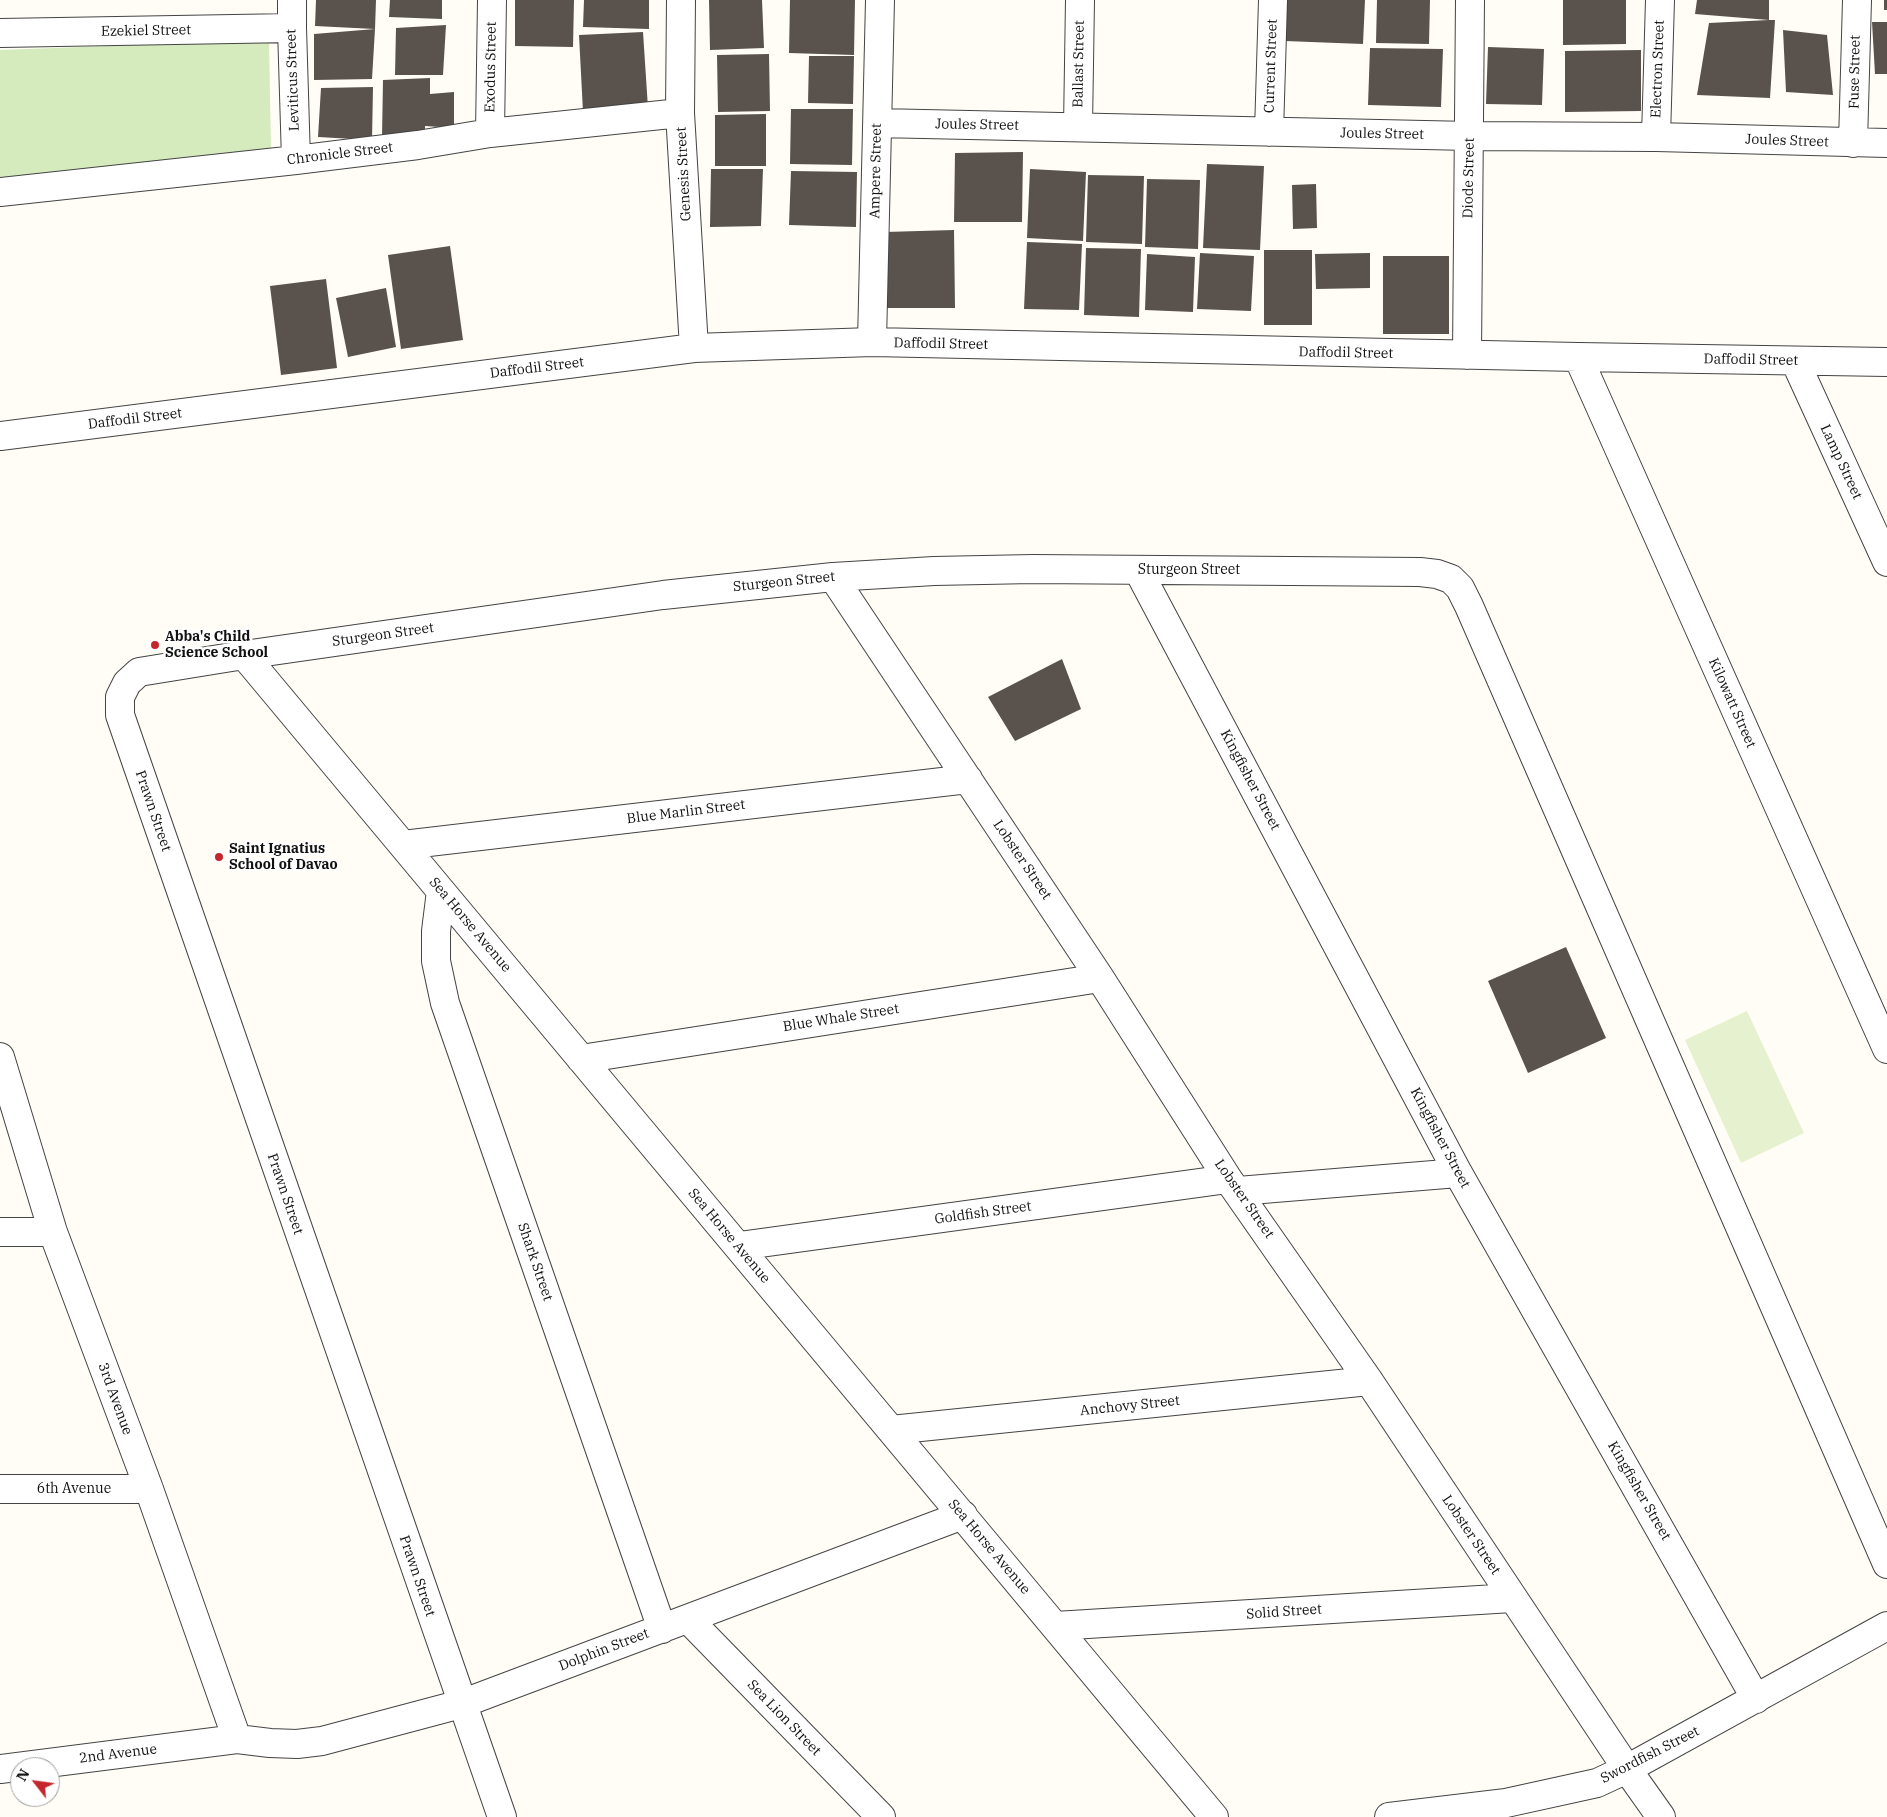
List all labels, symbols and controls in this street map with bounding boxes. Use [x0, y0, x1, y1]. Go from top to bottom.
street label: Current Street [1261, 19, 1281, 113]
street label: Ballast Street [1070, 20, 1088, 108]
street label: Electron Street [1648, 20, 1668, 118]
street label: Exodus Street [482, 21, 500, 113]
street label: Ezekiel Street [101, 22, 191, 40]
street label: Leviticus Street [283, 29, 303, 131]
street label: Fuse Street [1846, 35, 1864, 109]
street label: Joules Street [935, 116, 1019, 134]
street label: Ampere Street [867, 123, 885, 219]
street label: Joules Street [1340, 125, 1424, 143]
street label: Genesis Street [673, 126, 695, 222]
street label: Joules Street [1745, 131, 1829, 151]
street label: Diode Street [1460, 137, 1478, 219]
street label: Chronicle Street [286, 139, 394, 169]
street label: Daffodil Street [894, 335, 988, 353]
street label: Daffodil Street [1299, 344, 1393, 362]
street label: Daffodil Street [1704, 351, 1798, 369]
street label: Daffodil Street [489, 354, 585, 382]
street label: Daffodil Street [87, 405, 183, 433]
street label: Lamp Street [1816, 422, 1866, 502]
street label: Sturgeon Street [1138, 562, 1240, 578]
street label: Sturgeon Street [732, 568, 836, 596]
street label: Sturgeon Street [331, 620, 435, 650]
place label: Abba's Child Science School [165, 629, 268, 662]
marker: Abba's Child Science School [149, 639, 161, 651]
street label: Kilowatt Street [1705, 655, 1759, 751]
street label: Kingfisher Street [1216, 727, 1284, 833]
street label: Prawn Street [131, 768, 175, 854]
street label: Blue Marlin Street [626, 796, 746, 828]
street label: Lobster Street [989, 817, 1055, 903]
place label: Saint Ignatius School of Davao [229, 841, 338, 874]
marker: Saint Ignatius School of Davao [213, 851, 225, 863]
street label: Sea Horse Avenue [425, 874, 515, 976]
street label: Blue Whale Street [782, 1001, 900, 1035]
street label: Kingfisher Street [1406, 1085, 1474, 1191]
street label: Prawn Street [263, 1151, 307, 1237]
street label: Lobster Street [1211, 1156, 1277, 1242]
street label: Sea Horse Avenue [684, 1185, 774, 1287]
street label: Goldfish Street [933, 1198, 1033, 1228]
street label: Shark Street [514, 1221, 556, 1303]
street label: 3rd Avenue [94, 1361, 136, 1437]
street label: Anchovy Street [1079, 1392, 1181, 1420]
street label: Kingfisher Street [1604, 1438, 1674, 1544]
street label: 6th Avenue [37, 1481, 111, 1497]
street label: Lobster Street [1438, 1492, 1504, 1578]
street label: Sea Horse Avenue [944, 1496, 1034, 1598]
street label: Prawn Street [395, 1533, 439, 1619]
street label: Solid Street [1246, 1601, 1322, 1623]
street label: Dolphin Street [557, 1625, 651, 1675]
street label: Sea Lion Street [744, 1677, 824, 1759]
street label: Swordfish Street [1598, 1723, 1702, 1787]
street label: 2nd Avenue [78, 1741, 158, 1767]
north arrow [10, 1757, 60, 1807]
text: N [12, 1766, 33, 1784]

